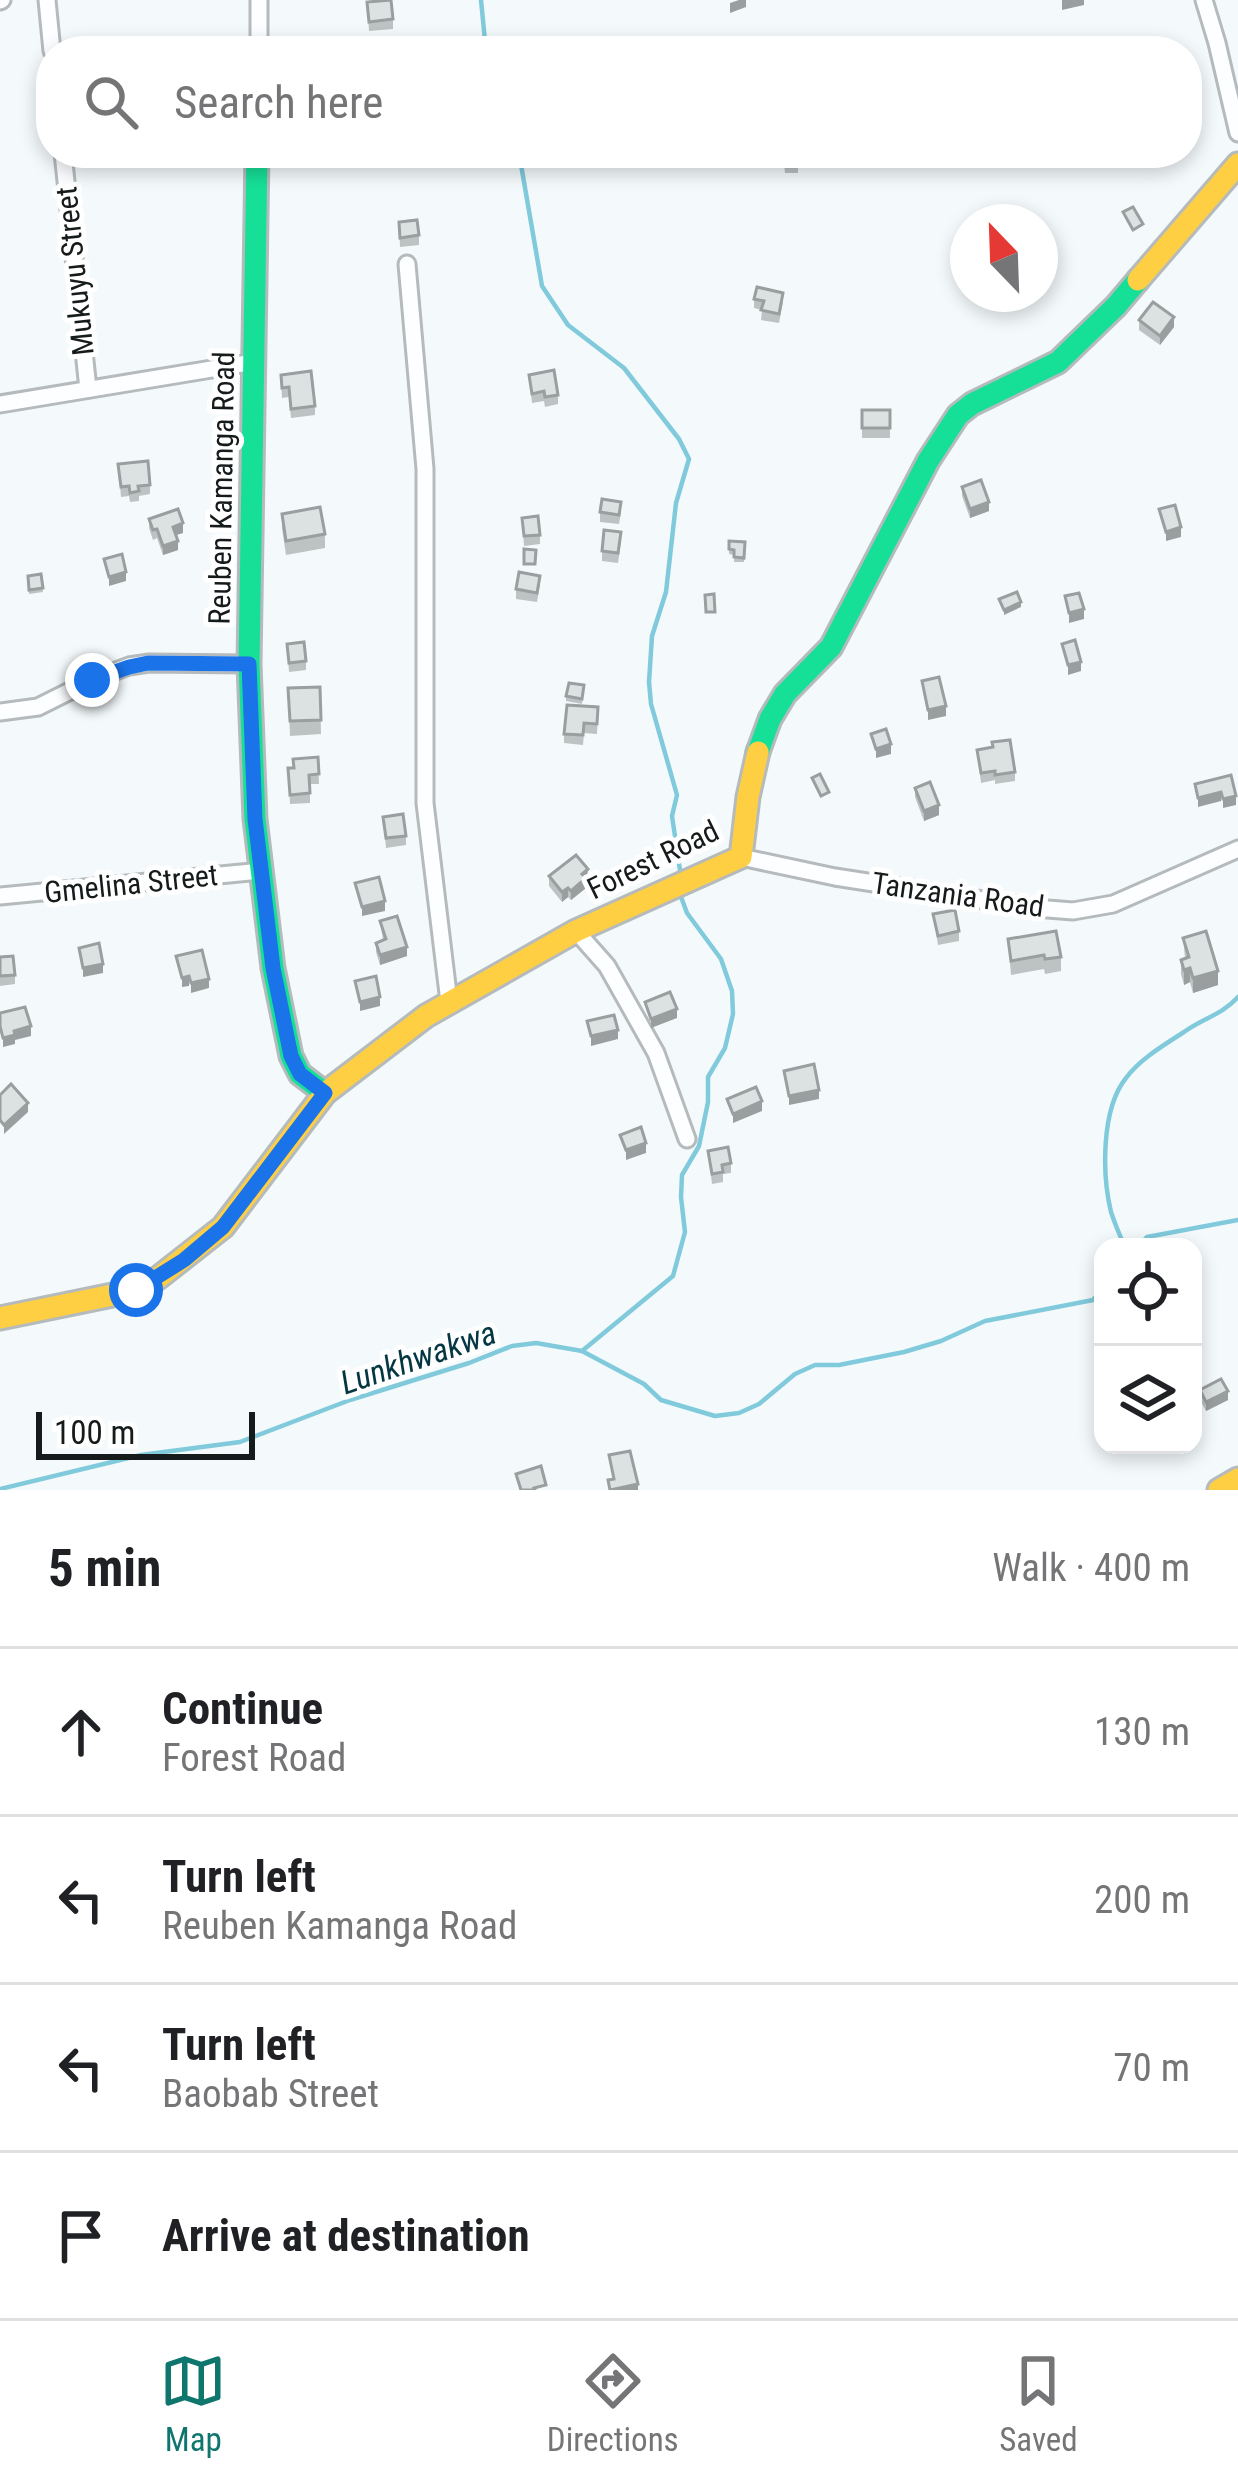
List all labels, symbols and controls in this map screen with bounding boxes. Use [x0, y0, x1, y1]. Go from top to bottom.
search box [36, 36, 1202, 168]
icon: search [78, 69, 144, 135]
text: Search here [174, 76, 383, 129]
street label: Mukuyu Street [48, 185, 101, 357]
north arrow [950, 204, 1058, 312]
street label: Reuben Kamanga Road [202, 351, 241, 625]
route end [65, 653, 119, 707]
street label: Forest Road [581, 813, 724, 906]
street label: Gmelina Street [42, 857, 219, 910]
street label: Tanzania Road [870, 865, 1046, 924]
map controls [1094, 1238, 1202, 1454]
button: locate [1094, 1238, 1202, 1346]
route start [109, 1263, 163, 1317]
water label: Lunkhwakwa [335, 1313, 501, 1402]
button: layers [1094, 1346, 1202, 1454]
scale bar [36, 1406, 255, 1459]
text: 100 m [54, 1413, 135, 1452]
text: 5 min [48, 1539, 161, 1598]
text: Walk · 400 m [992, 1545, 1190, 1591]
text: Continue [162, 1682, 323, 1735]
icon: ahead [48, 1699, 114, 1765]
text: 130 m [1094, 1709, 1190, 1755]
text: Forest Road [162, 1735, 346, 1781]
text: Turn left [162, 1850, 316, 1903]
icon: left [48, 1867, 114, 1933]
text: 200 m [1094, 1877, 1190, 1923]
text: Reuben Kamanga Road [162, 1903, 517, 1949]
text: Turn left [162, 2018, 316, 2071]
icon: left [48, 2035, 114, 2101]
text: 70 m [1113, 2045, 1190, 2091]
text: Baobab Street [162, 2071, 379, 2117]
icon: arrive [48, 2203, 114, 2269]
text: Arrive at destination [162, 2209, 530, 2262]
tab: Map [160, 2348, 226, 2459]
tab: Directions [547, 2348, 679, 2459]
tab: Saved [999, 2348, 1078, 2459]

